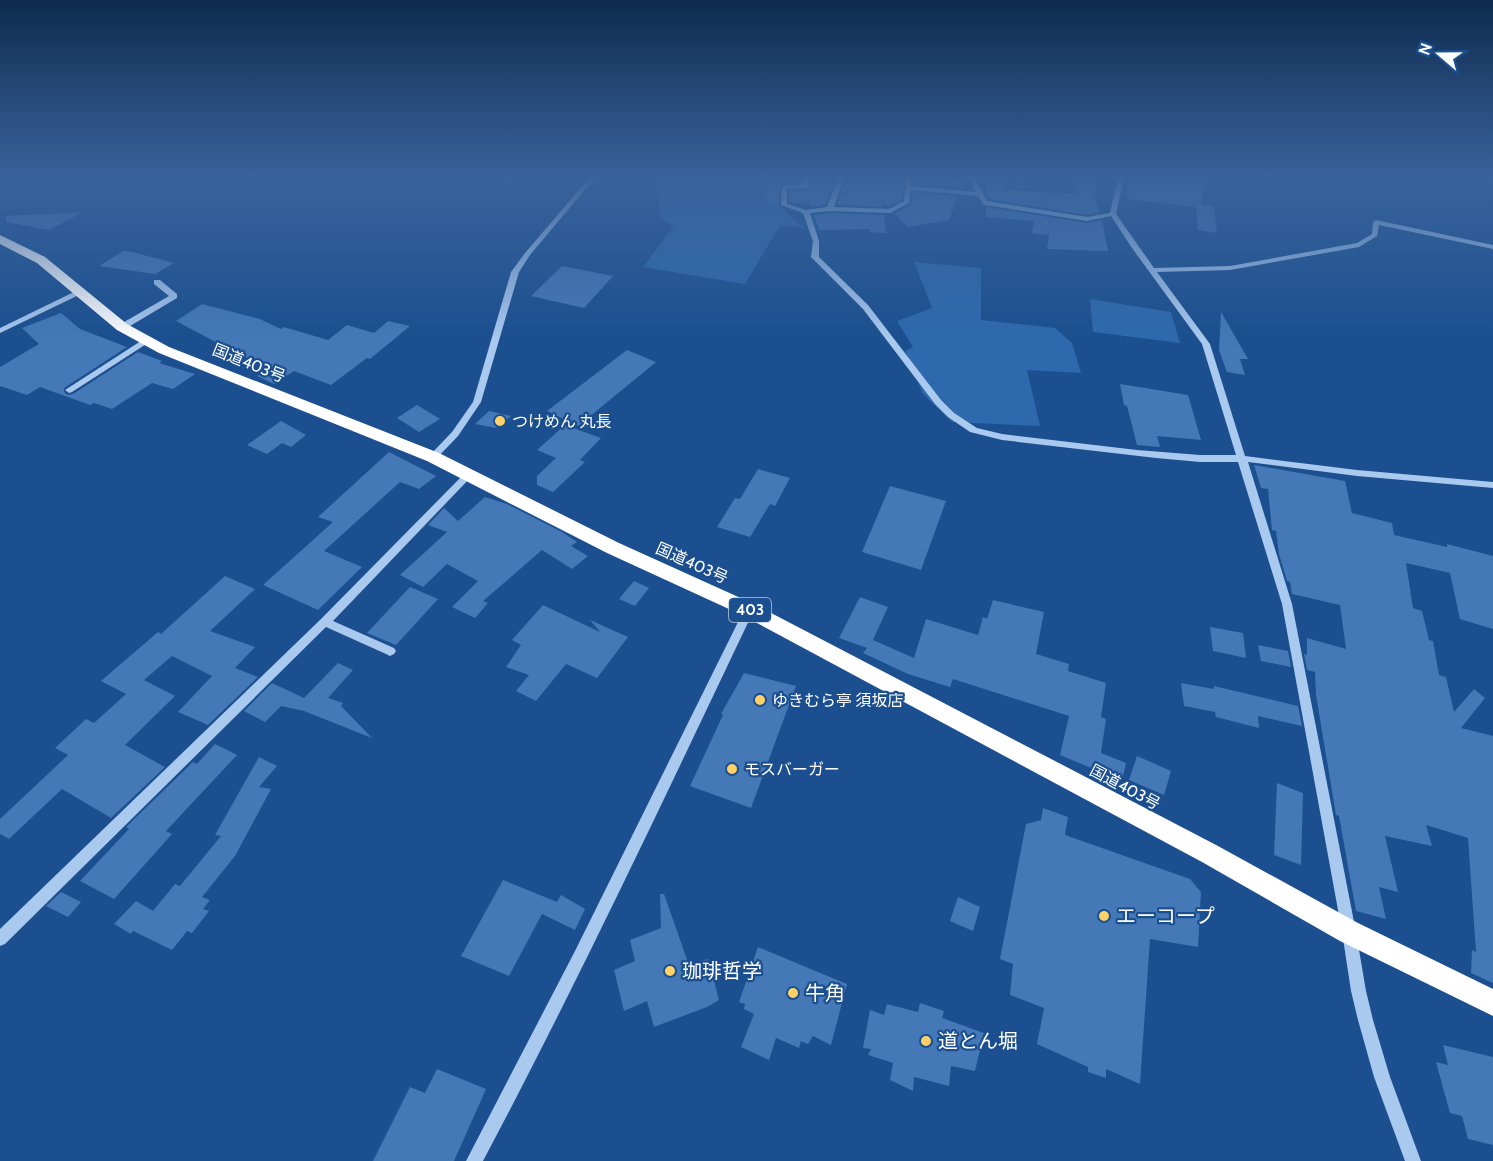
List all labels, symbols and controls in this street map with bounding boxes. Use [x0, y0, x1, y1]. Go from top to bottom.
north arrow [1409, 24, 1469, 84]
text: N [1415, 40, 1436, 58]
street label: 国道403号 [210, 340, 288, 386]
place label: つけめん 丸長 [512, 412, 612, 431]
marker: つけめん 丸長 [493, 414, 507, 428]
street label: 国道403号 [653, 539, 731, 587]
road number: 403 [729, 598, 771, 622]
place label: ゆきむら亭 須坂店 [772, 691, 904, 710]
marker: ゆきむら亭 須坂店 [753, 693, 767, 707]
place label: モスバーガー [744, 760, 840, 779]
street label: 国道403号 [1087, 761, 1163, 813]
marker: モスバーガー [725, 762, 739, 776]
place label: エーコープ [1116, 904, 1215, 928]
marker: エーコープ [1097, 909, 1111, 923]
place label: 珈琲哲学 [682, 959, 762, 983]
marker: 珈琲哲学 [663, 964, 677, 978]
place label: 牛角 [805, 981, 845, 1005]
marker: 牛角 [786, 986, 800, 1000]
place label: 道とん堀 [938, 1029, 1018, 1053]
marker: 道とん堀 [919, 1034, 933, 1048]

